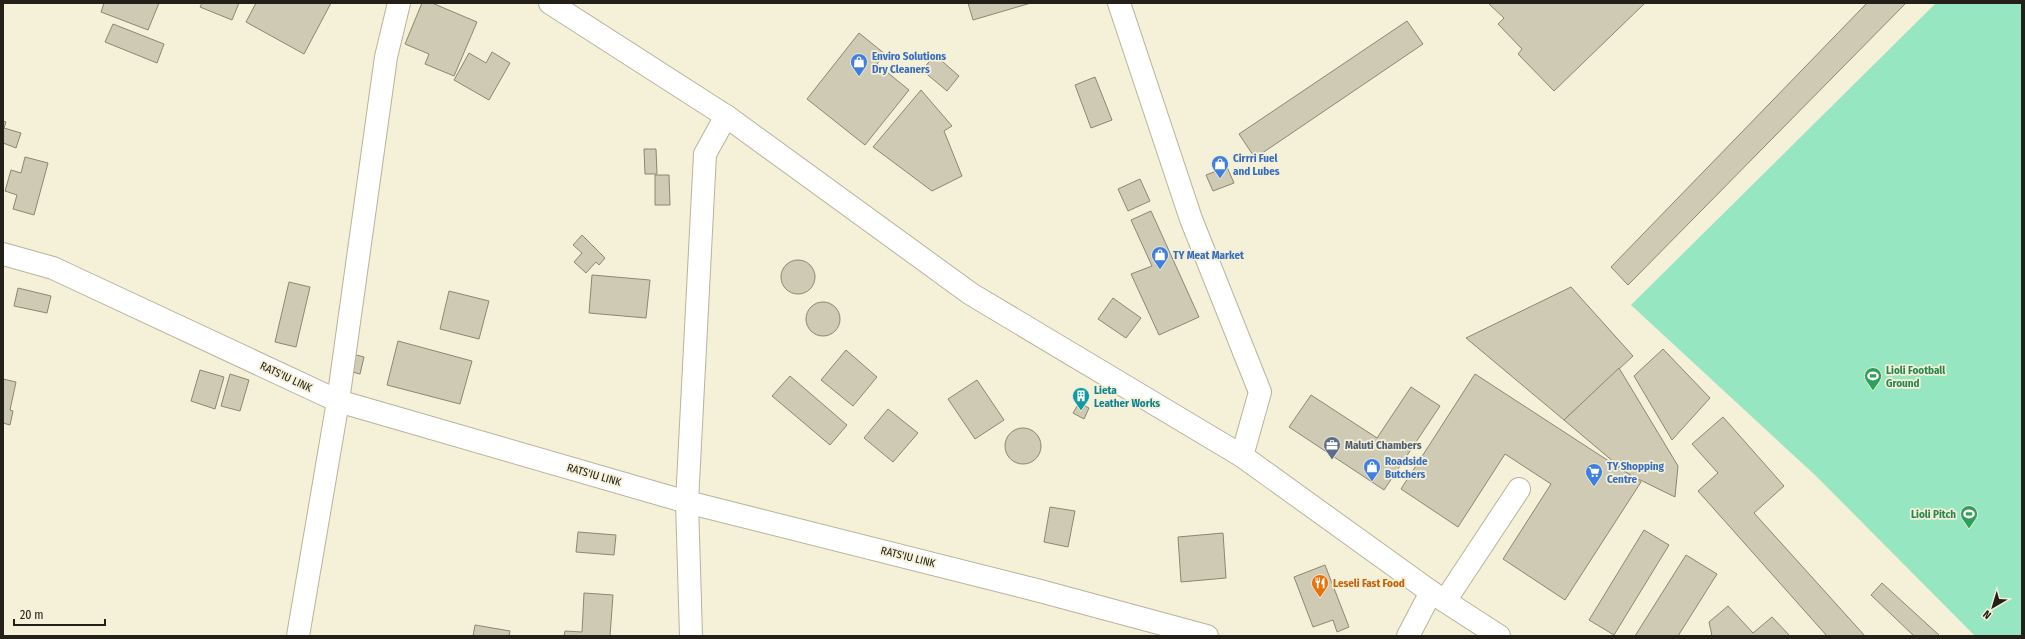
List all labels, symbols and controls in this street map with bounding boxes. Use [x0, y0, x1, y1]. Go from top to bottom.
place label: Enviro Solutions Dry Cleaners [872, 50, 946, 76]
shop icon: Enviro Solutions Dry Cleaners [849, 52, 869, 77]
place label: Cirrri Fuel and Lubes [1233, 152, 1280, 178]
shop icon: Cirrri Fuel and Lubes [1210, 154, 1230, 179]
shop icon: TY Meat Market [1150, 245, 1170, 270]
place label: TY Meat Market [1173, 249, 1244, 262]
street label: RATS'IU LINK [258, 359, 314, 395]
place label: Lioli Football Ground [1886, 364, 1946, 390]
sports icon: Lioli Football Ground [1863, 366, 1883, 391]
place label: Lieta Leather Works [1094, 384, 1160, 410]
building icon: Lieta Leather Works [1071, 386, 1091, 411]
office icon: Maluti Chambers [1322, 435, 1342, 460]
place label: Maluti Chambers [1345, 439, 1422, 452]
place label: Roadside Butchers [1385, 455, 1428, 481]
shop icon: Roadside Butchers [1362, 457, 1382, 482]
place label: TY Shopping Centre [1607, 460, 1665, 486]
street label: RATS'IU LINK [565, 461, 623, 489]
supermarket icon: TY Shopping Centre [1584, 462, 1604, 487]
sports icon: Lioli Pitch [1959, 504, 1979, 529]
place label: Lioli Pitch [1911, 508, 1956, 521]
street label: RATS'IU LINK [879, 544, 937, 570]
restaurant icon: Leseli Fast Food [1310, 573, 1330, 598]
place label: Leseli Fast Food [1333, 577, 1405, 590]
north arrow [1973, 587, 2013, 627]
scale bar [14, 601, 105, 627]
text: N [1981, 607, 1994, 622]
text: 20 m [20, 608, 44, 622]

